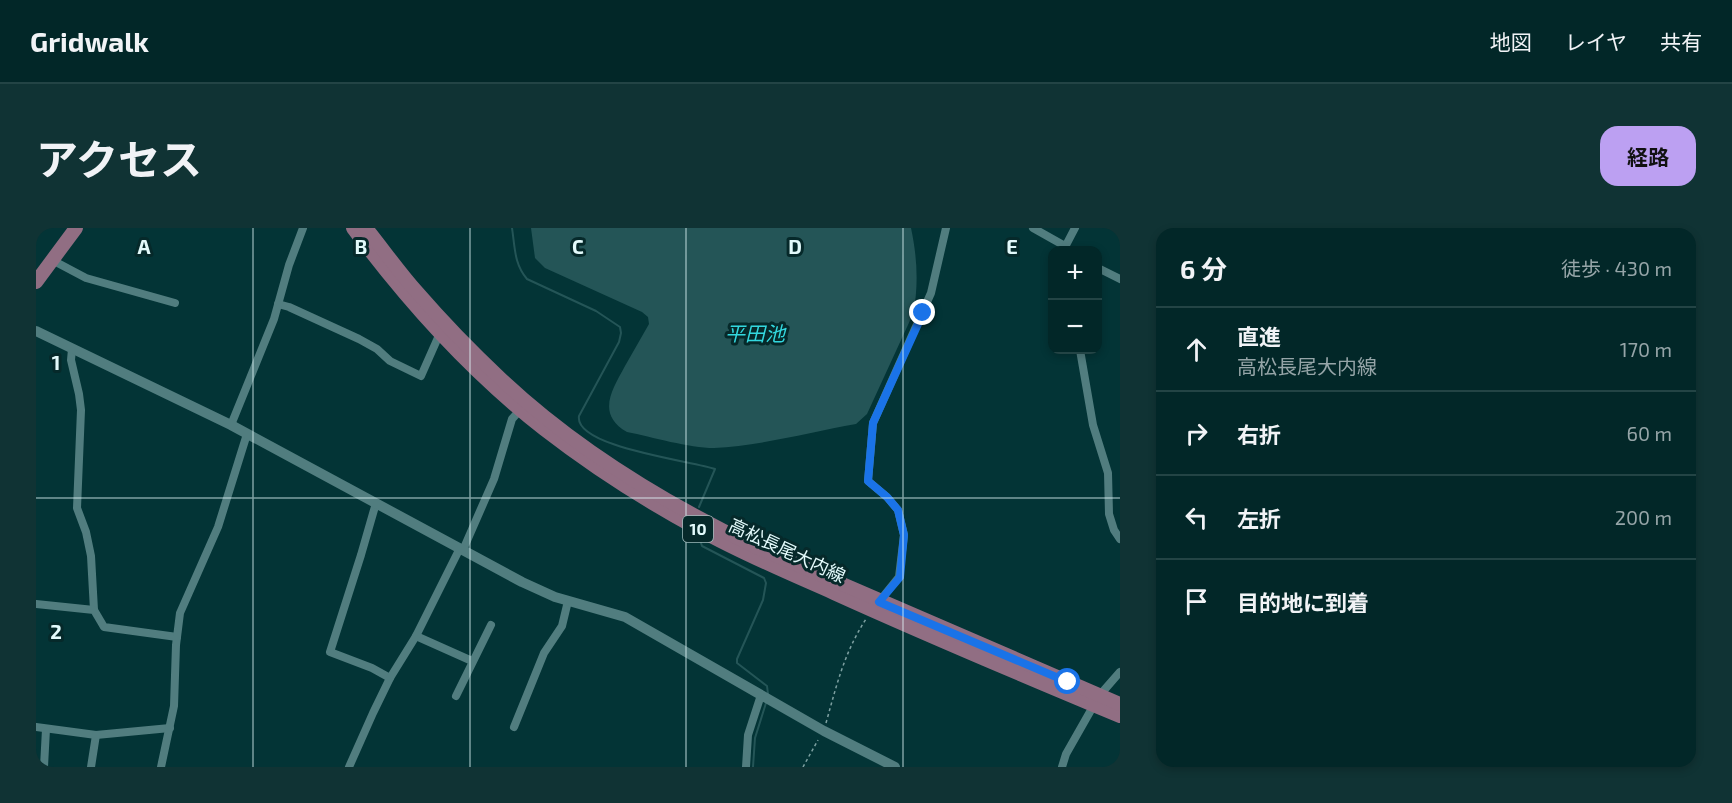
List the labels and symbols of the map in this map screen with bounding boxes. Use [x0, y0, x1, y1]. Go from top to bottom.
text: A [137, 234, 151, 258]
text: B [355, 234, 367, 258]
text: C [572, 234, 584, 258]
text: D [788, 234, 802, 258]
text: E [1006, 234, 1018, 258]
route end [909, 299, 935, 325]
water label: 平田池 [725, 321, 787, 345]
text: 1 [52, 350, 60, 374]
street label: 高松長尾大内線 [726, 513, 849, 587]
road number: 10 [683, 516, 713, 542]
text: 2 [50, 619, 62, 643]
route start [1054, 668, 1080, 694]

